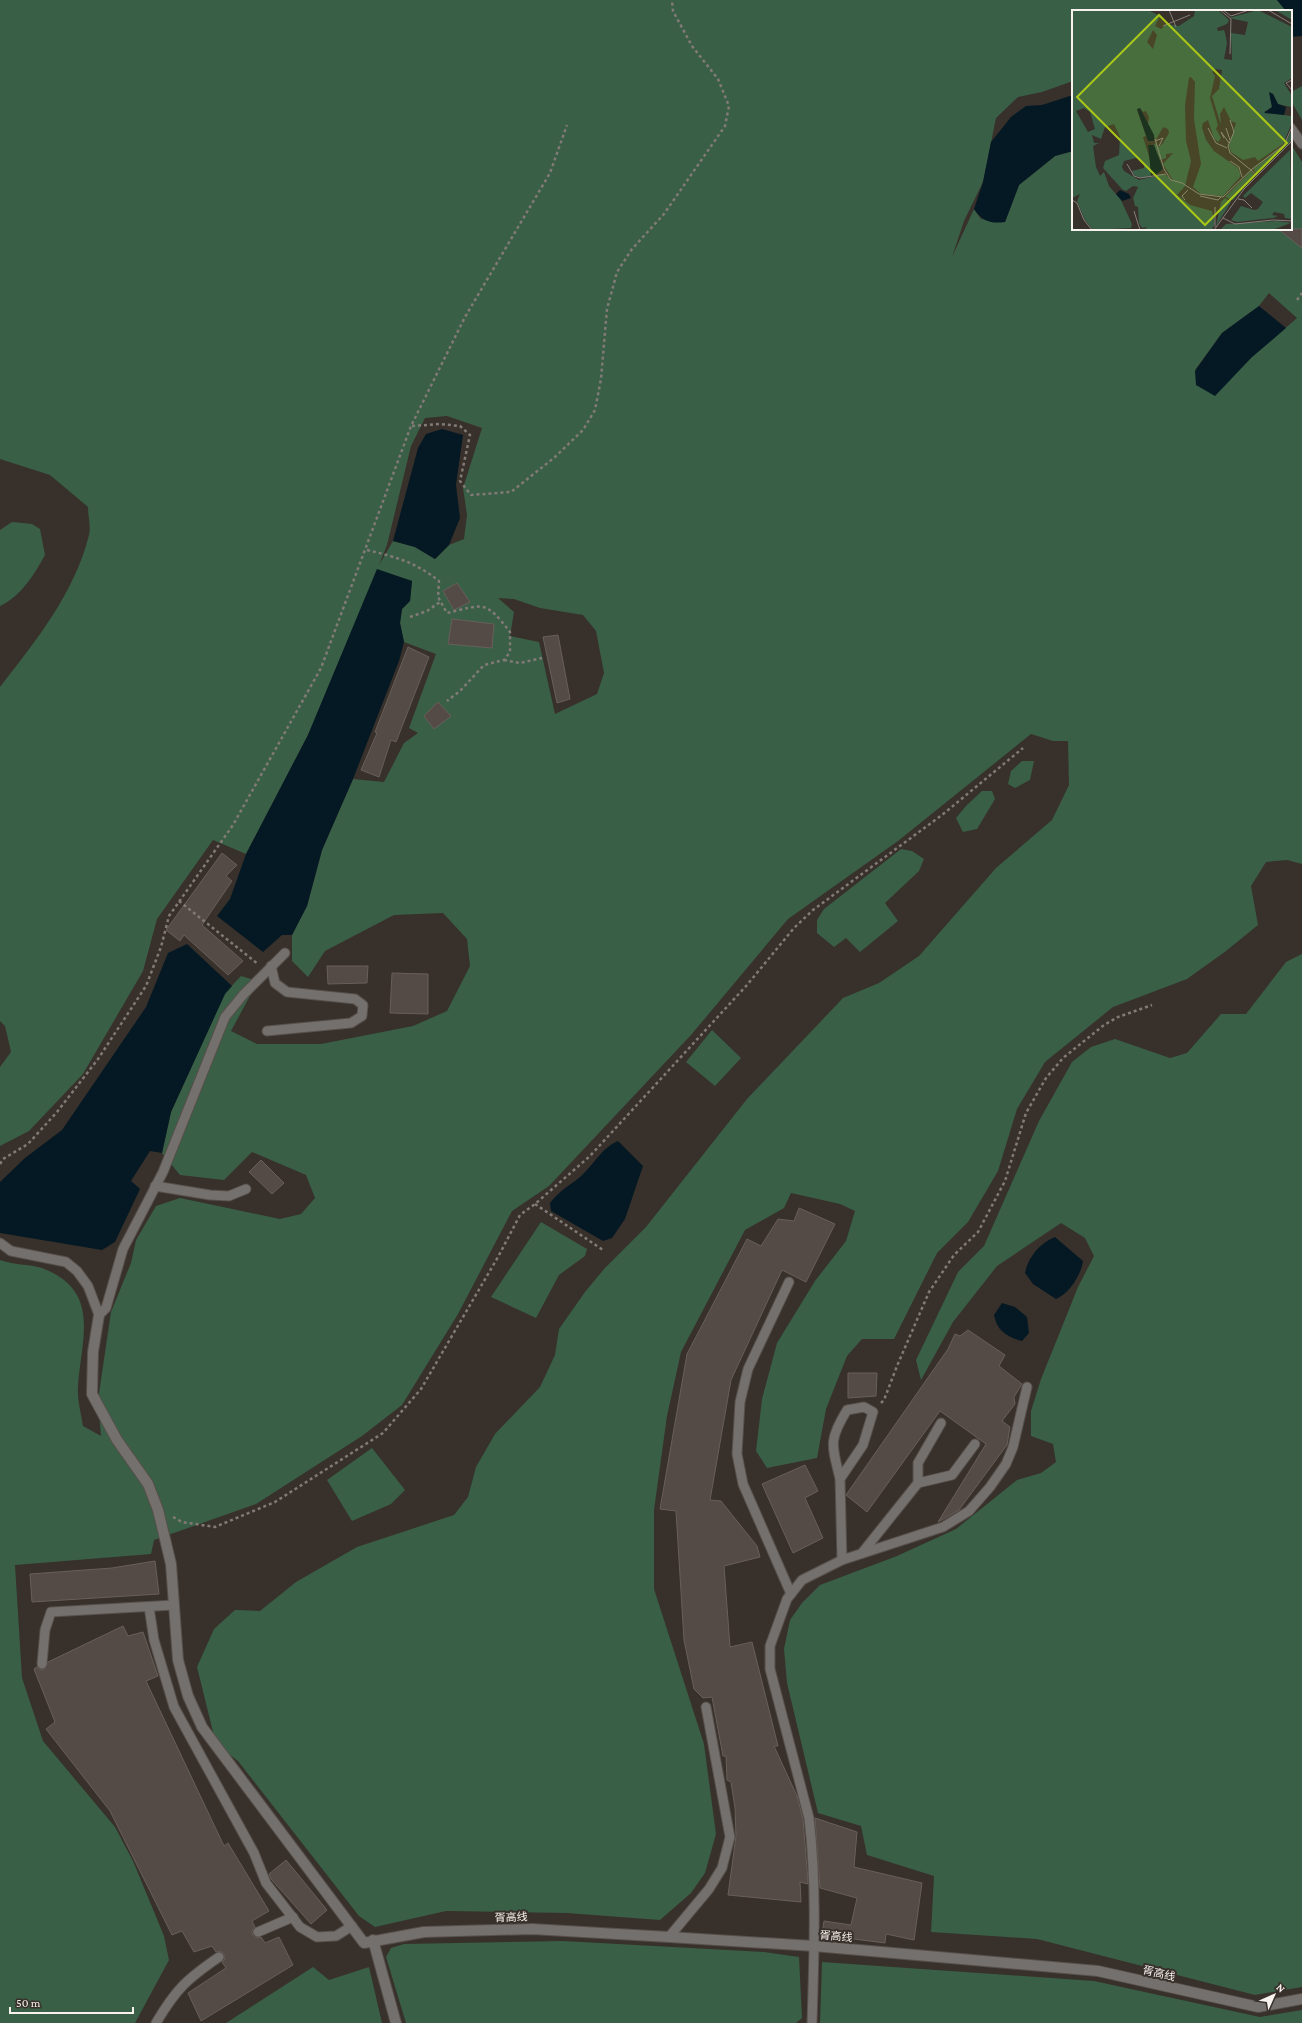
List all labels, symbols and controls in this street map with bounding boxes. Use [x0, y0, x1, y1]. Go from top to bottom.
inset map [1072, 10, 1292, 230]
street label: 胥高线 [494, 1910, 528, 1924]
street label: 胥高线 [819, 1929, 853, 1943]
street label: 胥高线 [1142, 1963, 1176, 1983]
north arrow [1254, 1975, 1294, 2015]
text: N [1274, 1981, 1288, 1995]
scale bar [10, 1989, 133, 2015]
text: 50 m [16, 1996, 41, 2010]

